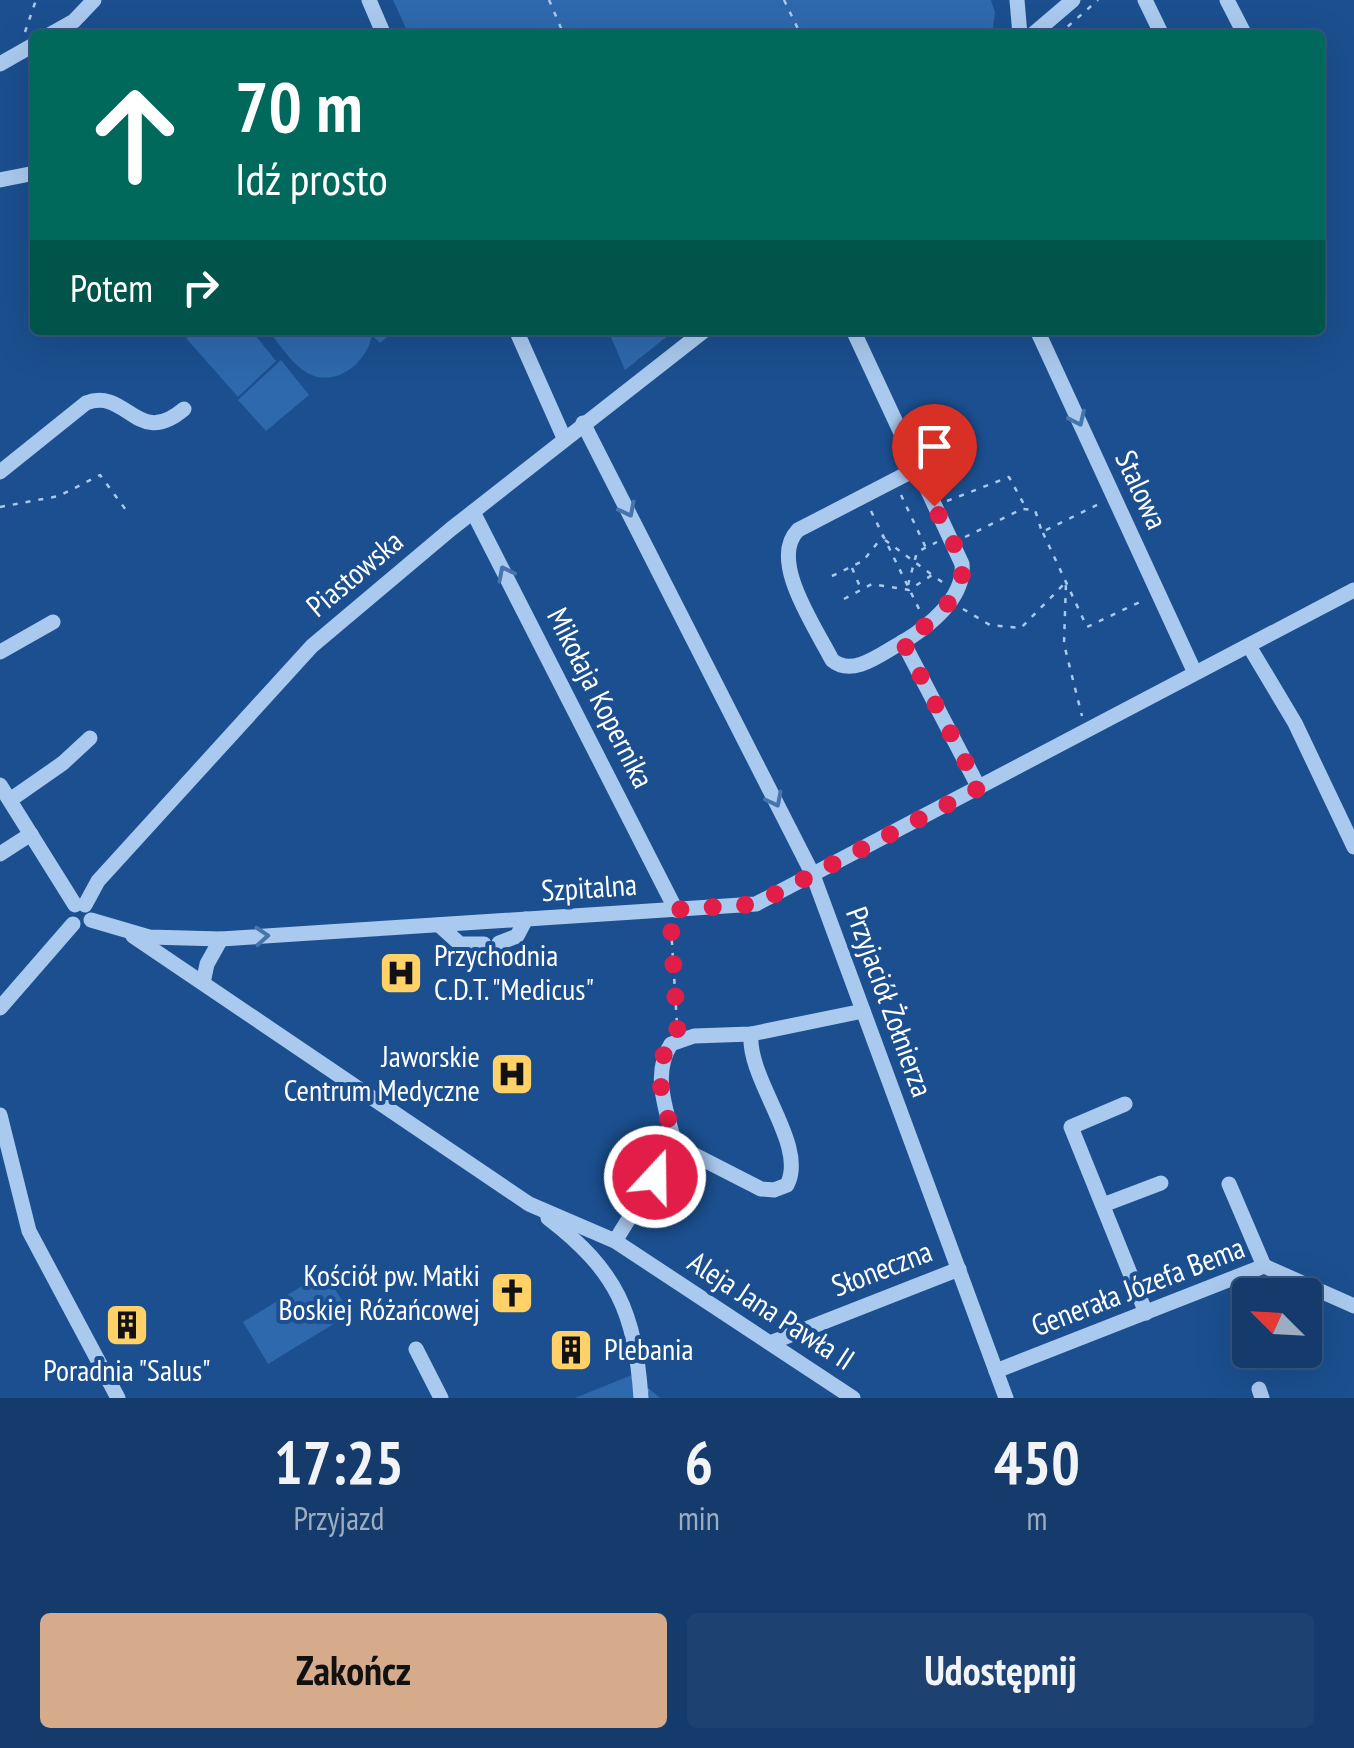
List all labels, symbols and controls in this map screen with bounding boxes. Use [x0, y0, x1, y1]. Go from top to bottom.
text: 70 m [235, 61, 363, 151]
icon: ahead [70, 70, 200, 200]
text: Idź prosto [235, 149, 388, 207]
icon: right [173, 260, 228, 315]
text: Potem [70, 263, 153, 312]
pin [892, 404, 977, 507]
one-way arrow [1066, 408, 1086, 426]
icon: arrive [907, 419, 962, 474]
street label: Stalowa [1107, 444, 1177, 535]
one-way arrow [616, 499, 635, 517]
street label: Piastowska [298, 521, 410, 625]
one-way arrow [498, 565, 518, 583]
street label: Mikołaja Kopernika [539, 601, 664, 794]
one-way arrow [763, 789, 782, 807]
street label: Szpitalna [540, 864, 638, 909]
street label: Przyjaciół Żołnierza [838, 901, 943, 1102]
one-way arrow [254, 926, 270, 947]
place label: Przychodnia C.D.T. "Medicus" [434, 935, 594, 1008]
hospital icon: Przychodnia C.D.T. "Medicus" [378, 950, 424, 996]
place label: Jaworskie Centrum Medyczne [284, 1036, 480, 1109]
hospital icon: Jaworskie Centrum Medyczne [489, 1051, 535, 1097]
position arrow [603, 1125, 707, 1229]
street label: Generała Józefa Bema [1025, 1227, 1250, 1344]
street label: Słoneczna [826, 1231, 937, 1305]
street label: Aleja Jana Pawła II [681, 1241, 862, 1378]
place label: Kościół pw. Matki Boskiej Różańcowej [278, 1255, 480, 1328]
church icon: Kościół pw. Matki Boskiej Różańcowej [489, 1270, 535, 1316]
north arrow [1232, 1278, 1322, 1368]
map controls [1232, 1278, 1322, 1368]
building icon: Poradnia "Salus" [104, 1302, 150, 1348]
building icon: Plebania [548, 1327, 594, 1373]
place label: Plebania [604, 1329, 694, 1368]
place label: Poradnia "Salus" [43, 1350, 211, 1389]
text: 17:25 [274, 1423, 404, 1501]
text: 6 [685, 1423, 713, 1501]
text: 450 [994, 1423, 1080, 1501]
text: Przyjazd [294, 1497, 384, 1539]
text: min [678, 1497, 720, 1539]
text: m [1026, 1497, 1047, 1539]
button: Zakończ [40, 1613, 667, 1728]
button: Udostępnij [687, 1613, 1314, 1728]

